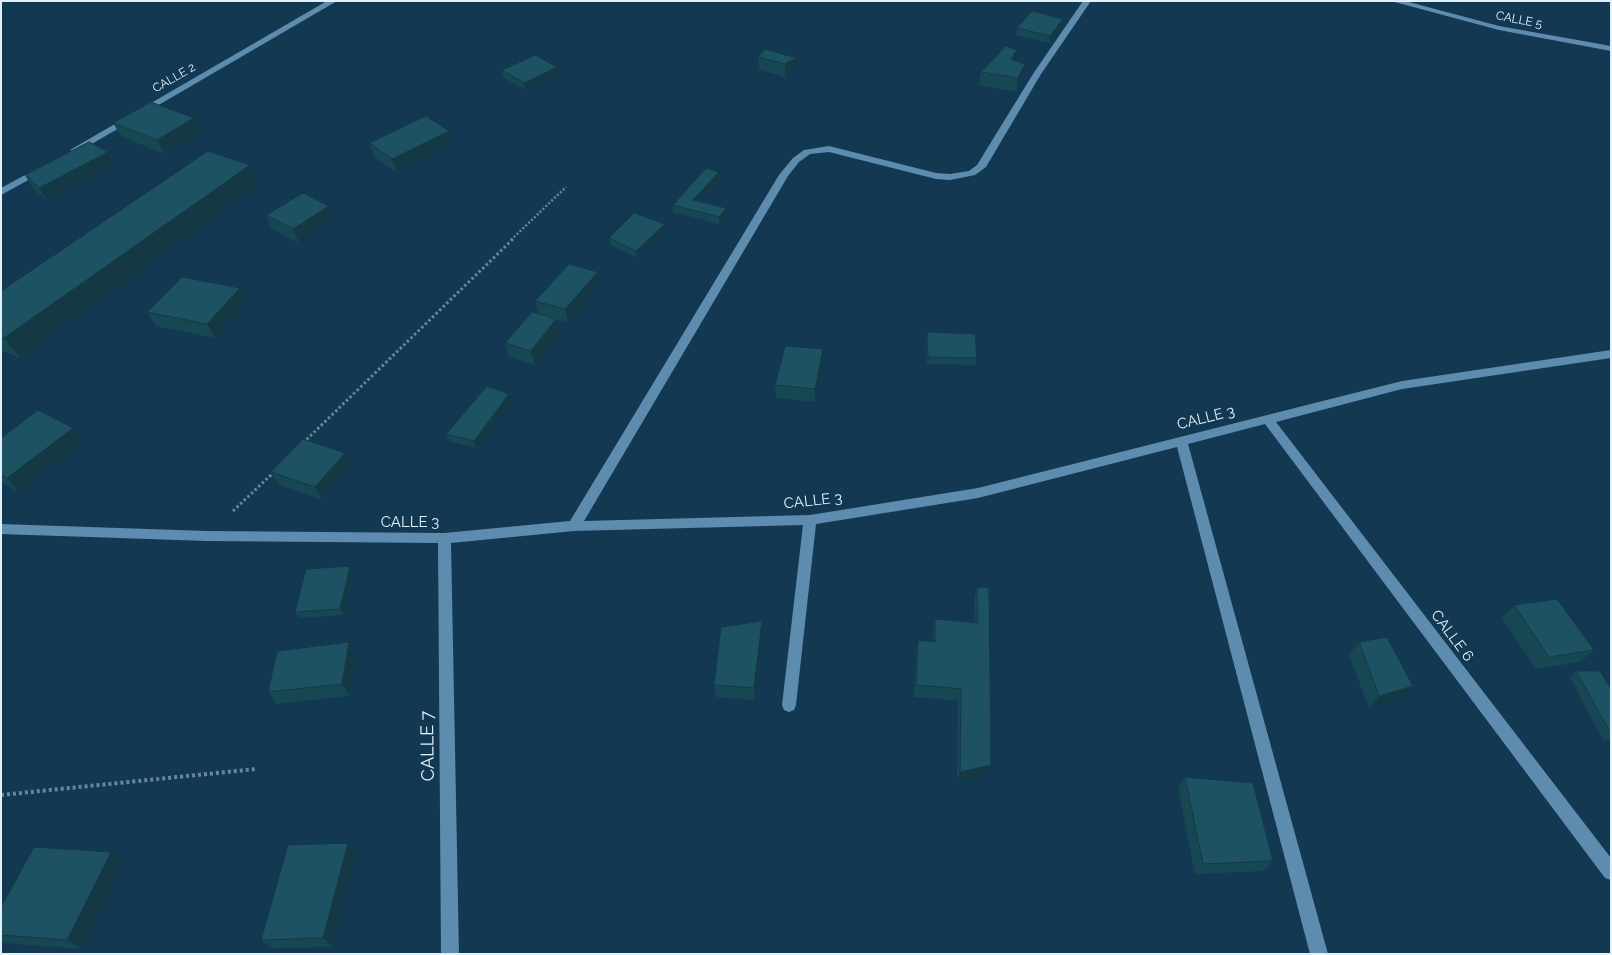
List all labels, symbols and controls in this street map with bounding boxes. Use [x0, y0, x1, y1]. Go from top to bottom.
street label: CALLE 5 [1494, 8, 1544, 32]
street label: CALLE 2 [150, 60, 198, 96]
street label: CALLE 3 [1175, 402, 1237, 434]
street label: CALLE 3 [783, 489, 843, 513]
street label: CALLE 3 [381, 513, 439, 531]
street label: CALLE 6 [1427, 607, 1477, 665]
street label: CALLE 7 [417, 711, 439, 781]

